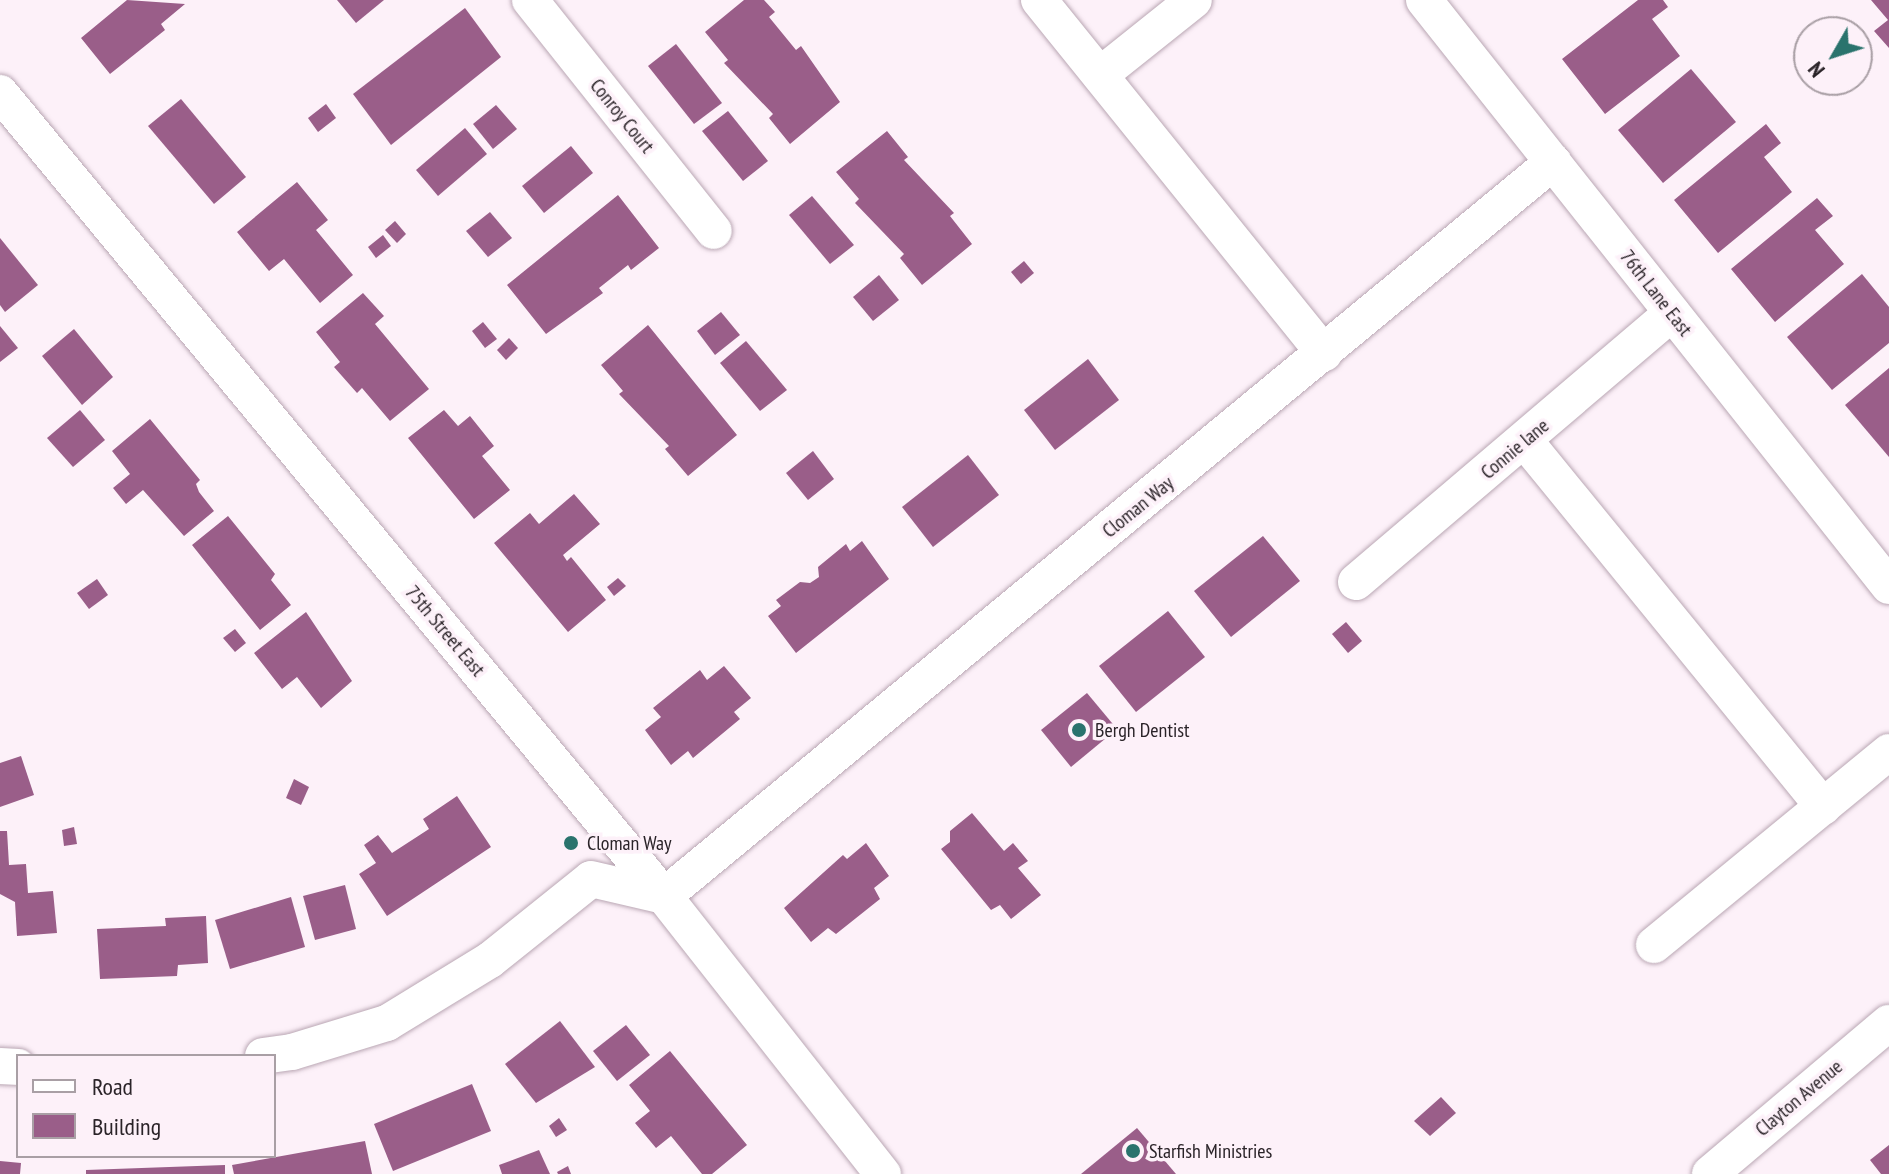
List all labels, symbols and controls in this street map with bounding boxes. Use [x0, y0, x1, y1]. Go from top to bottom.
north arrow [1793, 16, 1873, 96]
text: N [1801, 56, 1831, 83]
street label: Conroy Court [585, 74, 659, 158]
street label: 76th Lane East [1615, 245, 1697, 341]
street label: Connie lane [1476, 414, 1554, 484]
street label: Cloman Way [1098, 471, 1178, 543]
street label: 75th Street East [400, 581, 490, 681]
place label: Bergh Dentist [1095, 718, 1189, 742]
marker: Bergh Dentist [1070, 721, 1088, 739]
place label: Cloman Way [587, 831, 672, 855]
marker: Cloman Way [562, 834, 580, 852]
legend [16, 1054, 276, 1158]
street label: Clayton Avenue [1750, 1054, 1848, 1142]
text: Road [92, 1071, 133, 1102]
text: Building [92, 1111, 161, 1142]
place label: Starfish Ministries [1149, 1139, 1272, 1163]
marker: Starfish Ministries [1124, 1142, 1142, 1160]

